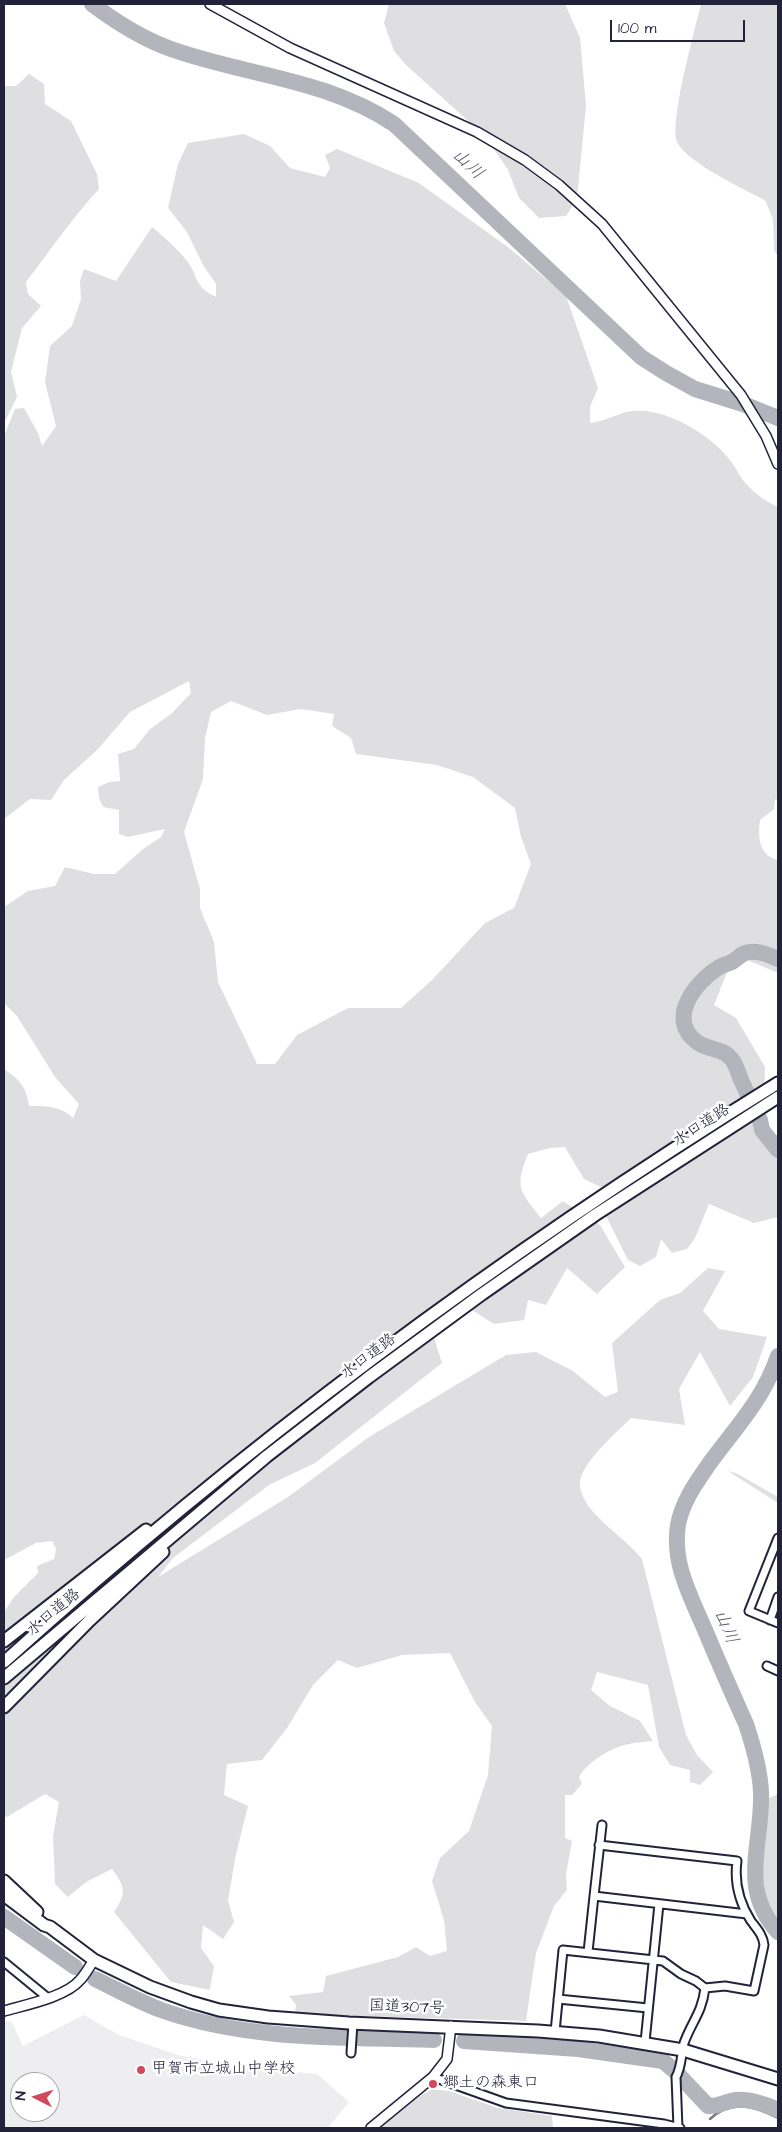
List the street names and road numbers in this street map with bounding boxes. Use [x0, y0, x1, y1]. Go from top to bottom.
street label: 水口道路 [670, 1101, 734, 1151]
street label: 水口道路 [338, 1330, 400, 1384]
street label: 水口道路 [23, 1585, 85, 1641]
street label: 国道307号 [369, 1997, 445, 2019]

